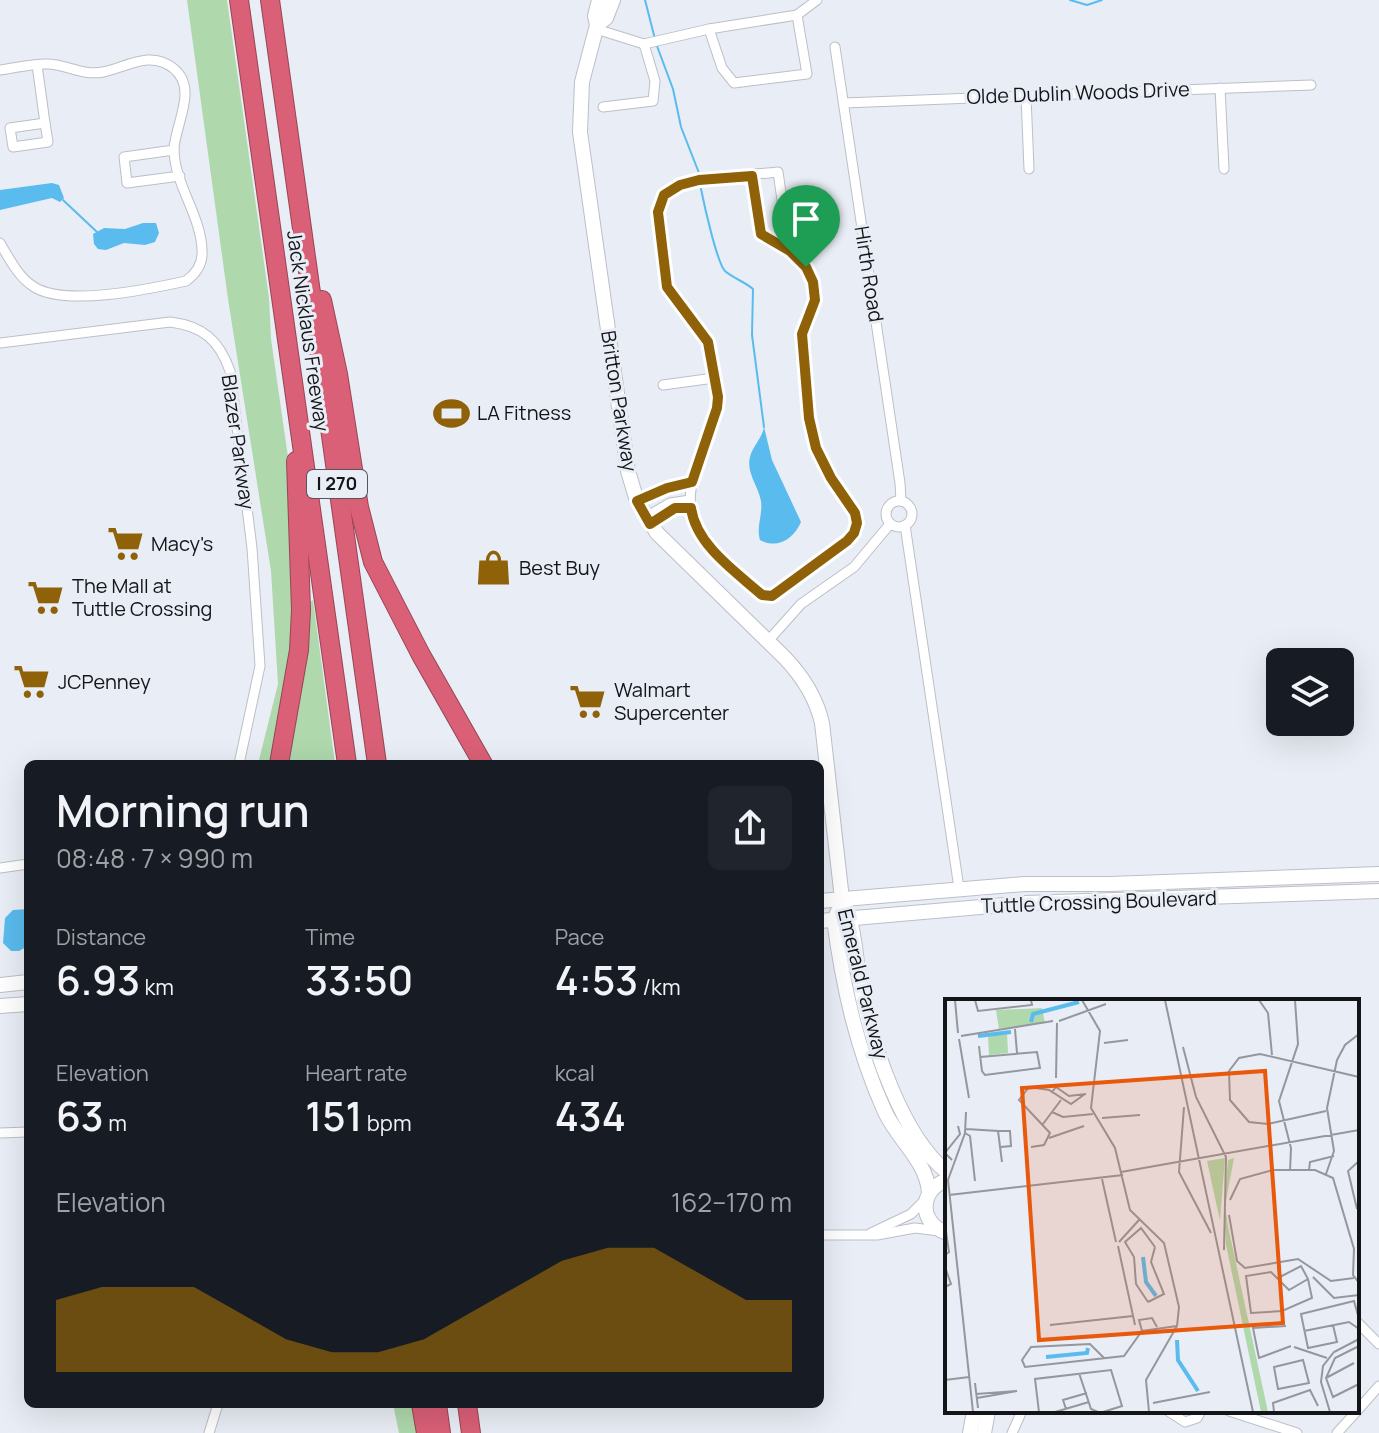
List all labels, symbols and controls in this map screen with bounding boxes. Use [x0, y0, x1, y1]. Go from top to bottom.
street label: Olde Dublin Woods Drive [966, 75, 1190, 110]
pin [772, 185, 840, 267]
icon: arrive [784, 197, 828, 241]
street label: Hirth Road [849, 224, 890, 324]
street label: Jack Nicklaus Freeway [281, 229, 336, 434]
street label: Britton Parkway [595, 329, 644, 474]
street label: Blazer Parkway [216, 373, 261, 512]
sports icon: LA Fitness [432, 394, 470, 432]
place label: LA Fitness [477, 399, 571, 426]
road number: I 270 [307, 470, 367, 498]
supermarket icon: Macy's [106, 525, 144, 563]
place label: Macy's [151, 530, 213, 557]
shop icon: Best Buy [474, 549, 512, 587]
place label: Best Buy [519, 554, 601, 581]
place label: The Mall at Tuttle Crossing [72, 572, 212, 622]
supermarket icon: The Mall at Tuttle Crossing [27, 579, 65, 617]
map controls [1266, 648, 1354, 736]
button: layers [1266, 648, 1354, 736]
supermarket icon: JCPenney [13, 663, 51, 701]
place label: JCPenney [58, 668, 151, 695]
place label: Walmart Supercenter [614, 676, 729, 726]
supermarket icon: Walmart Supercenter [569, 683, 607, 721]
text: Morning run [56, 780, 310, 840]
button: share [708, 786, 792, 870]
text: 08:48 · 7 × 990 m [56, 840, 253, 876]
street label: Tuttle Crossing Boulevard [981, 884, 1217, 919]
street label: Emerald Parkway [832, 906, 895, 1062]
text: Distance [56, 922, 146, 952]
text: Time [305, 922, 355, 952]
text: Pace [555, 922, 604, 952]
text: 6.93 [56, 952, 140, 1007]
text: 33:50 [305, 952, 413, 1007]
text: 4:53 [555, 952, 638, 1007]
text: km [140, 972, 174, 1002]
text: /km [638, 972, 681, 1002]
inset map [945, 999, 1359, 1413]
text: Elevation [56, 1058, 149, 1088]
text: Heart rate [305, 1058, 407, 1088]
text: kcal [555, 1058, 595, 1088]
text: 63 [56, 1088, 104, 1143]
text: 151 [305, 1088, 362, 1143]
text: 434 [555, 1088, 626, 1143]
text: m [104, 1108, 127, 1138]
text: bpm [362, 1108, 412, 1138]
text: Elevation [56, 1184, 166, 1220]
text: 162–170 m [671, 1184, 792, 1220]

